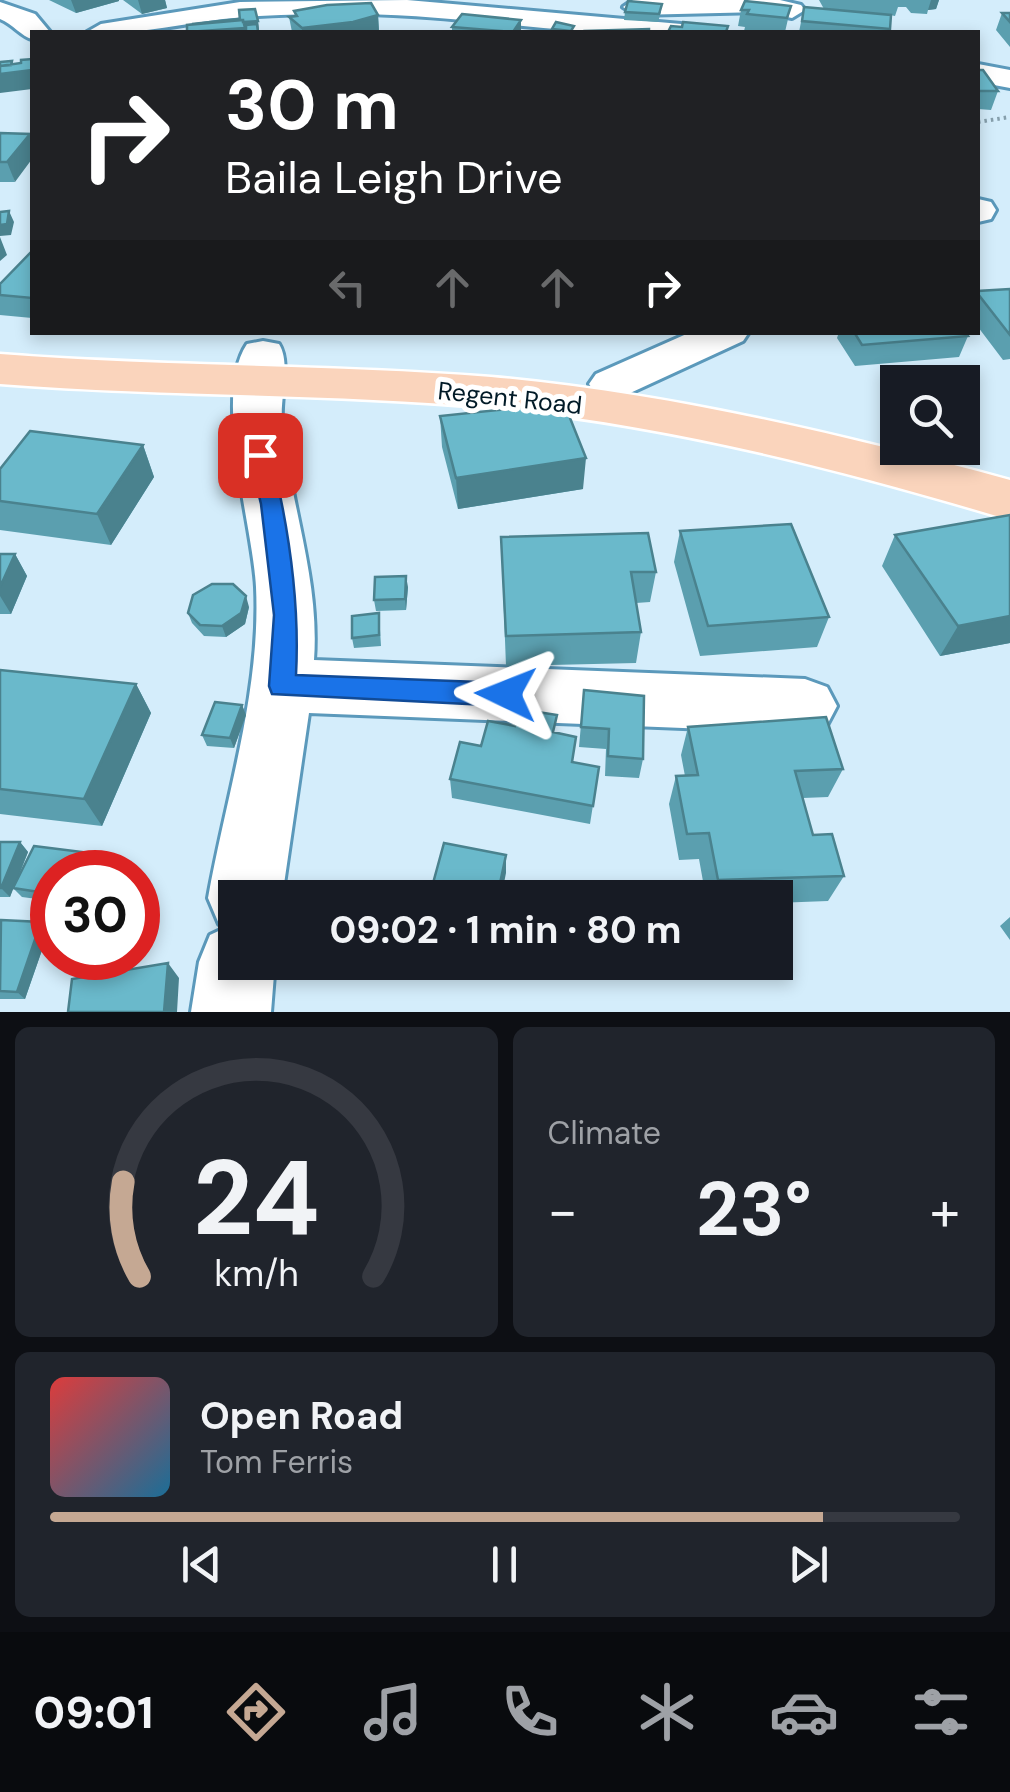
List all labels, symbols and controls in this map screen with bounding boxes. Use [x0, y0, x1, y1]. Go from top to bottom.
text: 30 m [225, 60, 399, 151]
icon: right [60, 70, 190, 200]
text: Baila Leigh Drive [225, 148, 563, 207]
icon: left [320, 260, 375, 315]
icon: ahead [425, 260, 480, 315]
icon: ahead [530, 260, 585, 315]
icon: right [635, 260, 690, 315]
map controls [880, 365, 980, 465]
button: search [880, 365, 980, 465]
street label: Regent Road [436, 374, 584, 422]
pin [218, 413, 303, 498]
icon: arrive [233, 428, 288, 483]
position arrow [454, 642, 558, 746]
speed limit sign: 30 [30, 850, 160, 980]
text: 09:02 · 1 min · 80 m [330, 905, 681, 955]
text: Climate [548, 1112, 661, 1154]
text: 24 [193, 1131, 320, 1266]
text: 23° [696, 1161, 812, 1258]
text: − [548, 1175, 578, 1247]
text: + [930, 1175, 960, 1247]
text: km/h [214, 1251, 298, 1297]
text: Open Road [200, 1391, 403, 1441]
text: Tom Ferris [200, 1441, 353, 1483]
icon: previous [174, 1537, 229, 1592]
icon: pause [477, 1537, 532, 1592]
icon: next [781, 1537, 836, 1592]
icon: directions [221, 1677, 291, 1747]
icon: music [358, 1677, 428, 1747]
icon: phone [495, 1677, 565, 1747]
icon: climate [632, 1677, 702, 1747]
icon: car [769, 1677, 839, 1747]
icon: filters [906, 1677, 976, 1747]
text: 09:01 [34, 1683, 153, 1742]

